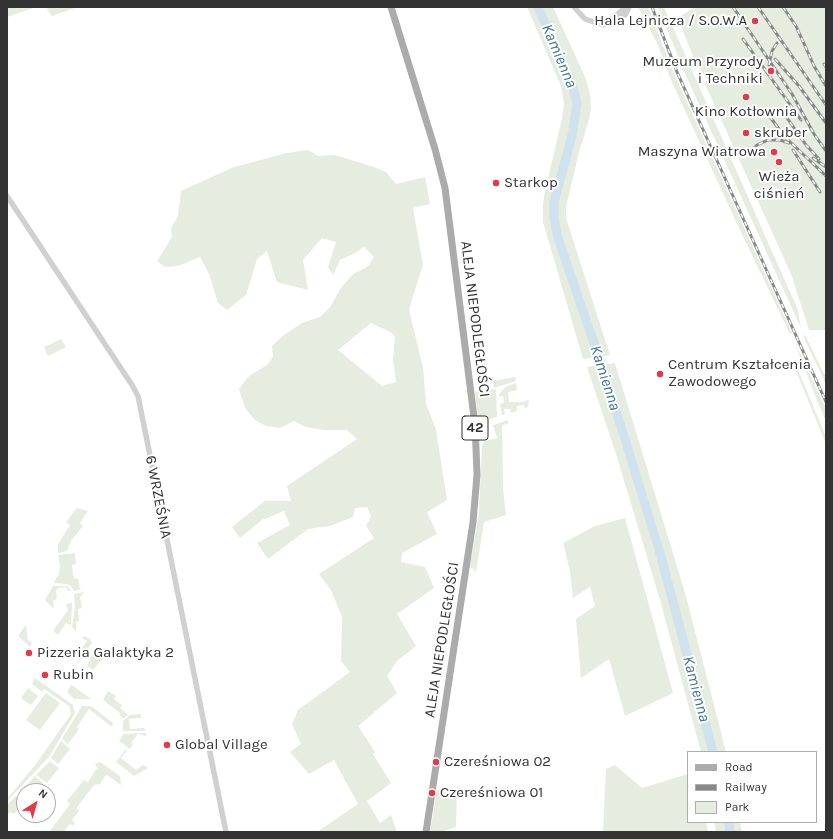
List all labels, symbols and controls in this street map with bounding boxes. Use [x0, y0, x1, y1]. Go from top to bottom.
place label: Hala Lejnicza / S.O.W.A [594, 12, 747, 30]
marker: Hala Lejnicza / S.O.W.A [750, 16, 760, 26]
water label: Kamienna [537, 21, 581, 91]
place label: Muzeum Przyrody i Techniki [642, 53, 763, 88]
marker: Muzeum Przyrody i Techniki [766, 66, 776, 76]
marker: Kino Kotłownia [741, 92, 751, 102]
place label: Kino Kotłownia [695, 103, 797, 121]
place label: skruber [754, 124, 807, 142]
marker: skruber [741, 128, 751, 138]
place label: Maszyna Wiatrowa [638, 143, 766, 161]
marker: Maszyna Wiatrowa [769, 147, 779, 157]
marker: Wieża ciśnień [774, 157, 784, 167]
place label: Wieża ciśnień [754, 168, 804, 203]
place label: Starkop [504, 174, 558, 192]
marker: Starkop [491, 178, 501, 188]
street label: ALEJA NIEPODLEGŁOŚCI [456, 240, 494, 398]
water label: Kamienna [585, 343, 625, 413]
place label: Centrum Kształcenia Zawodowego [668, 356, 811, 391]
marker: Centrum Kształcenia Zawodowego [655, 369, 665, 379]
road number: 42 [462, 416, 488, 440]
street label: 6 WRZEŚNIA [141, 454, 175, 540]
street label: ALEJA NIEPODLEGŁOŚCI [421, 561, 463, 719]
place label: Pizzeria Galaktyka 2 [37, 644, 174, 662]
marker: Pizzeria Galaktyka 2 [24, 648, 34, 658]
water label: Kamienna [678, 654, 714, 724]
place label: Rubin [53, 666, 94, 684]
marker: Rubin [40, 670, 50, 680]
place label: Global Village [175, 736, 268, 754]
marker: Global Village [162, 740, 172, 750]
legend [687, 751, 817, 823]
place label: Czereśniowa 02 [444, 753, 551, 771]
marker: Czereśniowa 02 [431, 757, 441, 767]
text: Road [725, 760, 753, 774]
text: Railway [725, 780, 767, 794]
north arrow [16, 783, 56, 823]
place label: Czereśniowa 01 [440, 784, 543, 802]
text: N [36, 786, 50, 801]
marker: Czereśniowa 01 [427, 788, 437, 798]
text: Park [725, 800, 749, 814]

